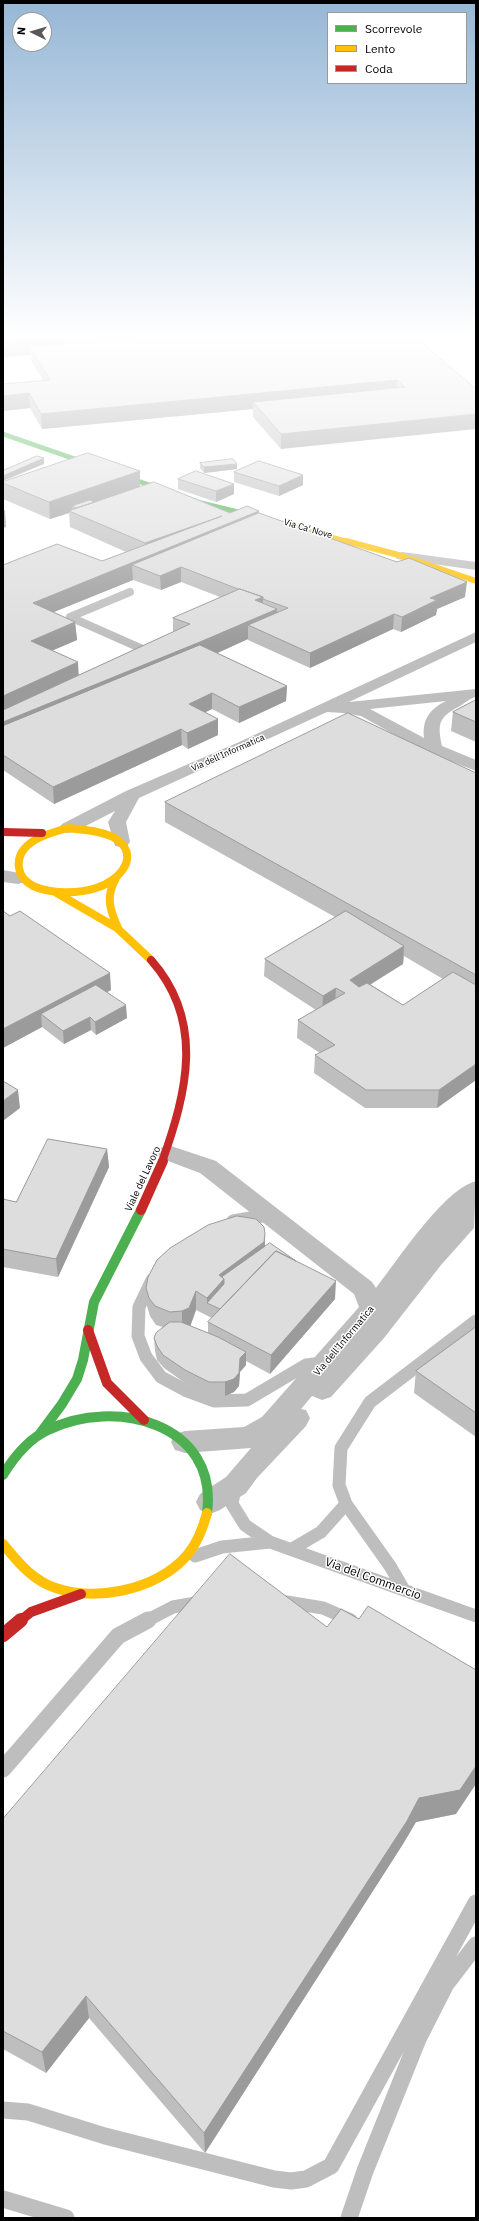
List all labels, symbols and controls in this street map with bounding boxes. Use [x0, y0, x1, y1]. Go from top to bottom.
north arrow [12, 12, 52, 52]
legend [327, 12, 467, 84]
text: Scorrevole [365, 21, 422, 36]
text: N [14, 26, 28, 36]
text: Lento [365, 41, 395, 56]
text: Coda [365, 61, 393, 76]
street label: Via Ca' Nove [283, 517, 333, 541]
street label: Via dell'Informatica [190, 732, 266, 774]
street label: Viale del Lavoro [123, 1144, 163, 1214]
street label: Via dell'Informatica [311, 1303, 377, 1379]
street label: Via del Commercio [323, 1555, 423, 1603]

